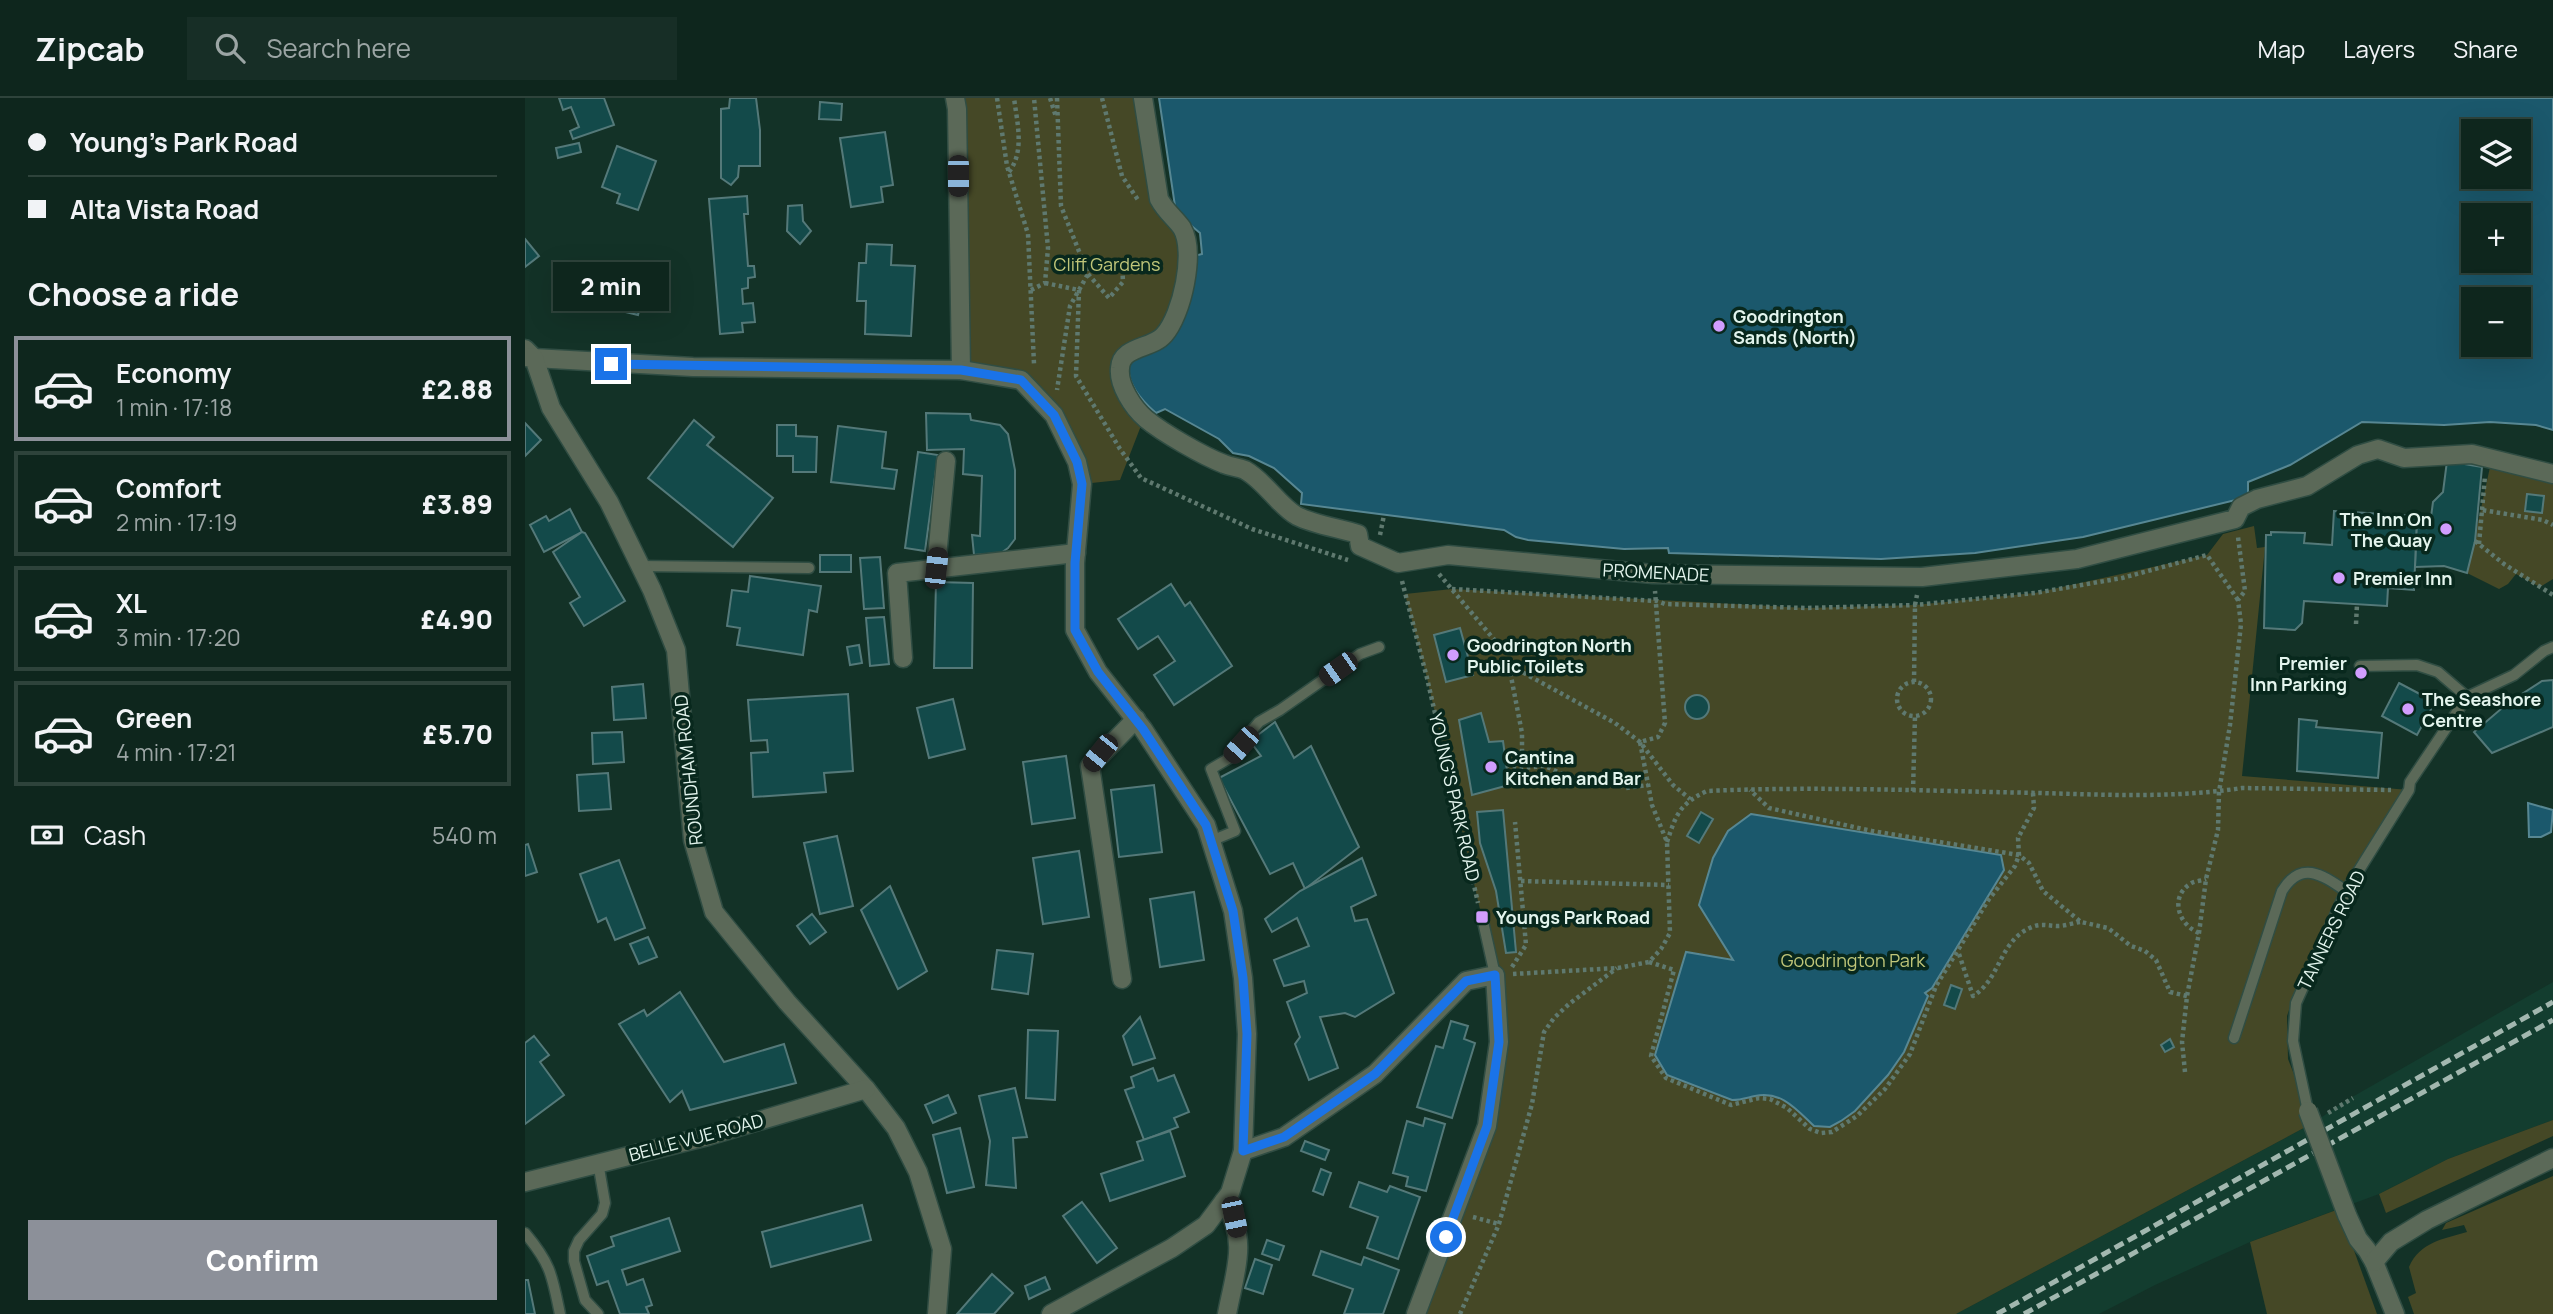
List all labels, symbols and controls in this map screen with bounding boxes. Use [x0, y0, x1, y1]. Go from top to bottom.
search box [187, 17, 677, 80]
text: Zipcab [35, 26, 145, 71]
icon: search [211, 29, 249, 67]
text: Search here [267, 30, 411, 66]
text: Map [2258, 32, 2305, 65]
text: Layers [2343, 32, 2415, 65]
text: Share [2453, 32, 2518, 65]
map controls [2461, 119, 2531, 357]
button: layers [2461, 119, 2531, 189]
text: Young's Park Road [70, 124, 298, 160]
car [948, 155, 969, 197]
text: Alta Vista Road [70, 191, 259, 227]
button: + [2461, 203, 2531, 273]
park label: Cliff Gardens [1054, 252, 1160, 276]
callout: 2 min [553, 262, 669, 312]
text: 2 min [581, 270, 642, 302]
text: Choose a ride [28, 272, 239, 316]
button: − [2461, 287, 2531, 357]
place label: Goodrington Sands (North) [1733, 304, 1857, 349]
marker: Goodrington Sands (North) [1711, 318, 1727, 334]
route end [595, 348, 627, 380]
text: Economy [116, 355, 231, 391]
icon: car [32, 357, 95, 420]
text: £2.88 [422, 371, 493, 407]
text: 1 min · 17:18 [116, 391, 232, 423]
text: Comfort [116, 470, 222, 506]
icon: car [32, 472, 95, 535]
text: £3.89 [422, 486, 493, 522]
text: 2 min · 17:19 [116, 506, 237, 538]
place label: The Inn On The Quay [2339, 507, 2432, 552]
marker: The Inn On The Quay [2438, 521, 2454, 537]
car [924, 546, 949, 590]
street label: PROMENADE [1602, 557, 1710, 587]
place label: Premier Inn [2353, 566, 2452, 590]
marker: Premier Inn [2331, 570, 2347, 586]
text: XL [116, 585, 147, 621]
icon: car [32, 587, 95, 650]
text: £4.90 [421, 601, 493, 637]
text: 3 min · 17:20 [116, 621, 241, 653]
place label: Goodrington North Public Toilets [1467, 633, 1632, 678]
marker: Goodrington North Public Toilets [1445, 647, 1461, 663]
car [1315, 648, 1362, 690]
place label: Premier Inn Parking [2250, 651, 2347, 696]
marker: Premier Inn Parking [2353, 665, 2369, 681]
place label: The Seashore Centre [2422, 687, 2542, 732]
street label: ROUNDHAM ROAD [668, 693, 708, 847]
text: Green [116, 700, 192, 736]
marker: The Seashore Centre [2400, 701, 2416, 717]
icon: car [32, 702, 95, 765]
street label: YOUNG'S PARK ROAD [1424, 710, 1486, 884]
text: £5.70 [423, 716, 493, 752]
car [1220, 722, 1263, 768]
car [1079, 730, 1122, 776]
text: 4 min · 17:21 [116, 736, 237, 768]
place label: Cantina Kitchen and Bar [1505, 745, 1641, 790]
marker: Cantina Kitchen and Bar [1483, 759, 1499, 775]
icon: cash [28, 816, 66, 854]
text: Cash [84, 817, 146, 853]
text: 540 m [432, 819, 497, 851]
street label: TANNERS ROAD [2292, 866, 2370, 994]
place label: Youngs Park Road [1496, 905, 1650, 929]
marker: Youngs Park Road [1474, 909, 1490, 925]
park label: Goodrington Park [1781, 948, 1926, 972]
street label: BELLE VUE ROAD [626, 1107, 766, 1167]
car [1220, 1194, 1249, 1240]
button: Confirm [28, 1220, 497, 1300]
route start [1430, 1221, 1462, 1253]

